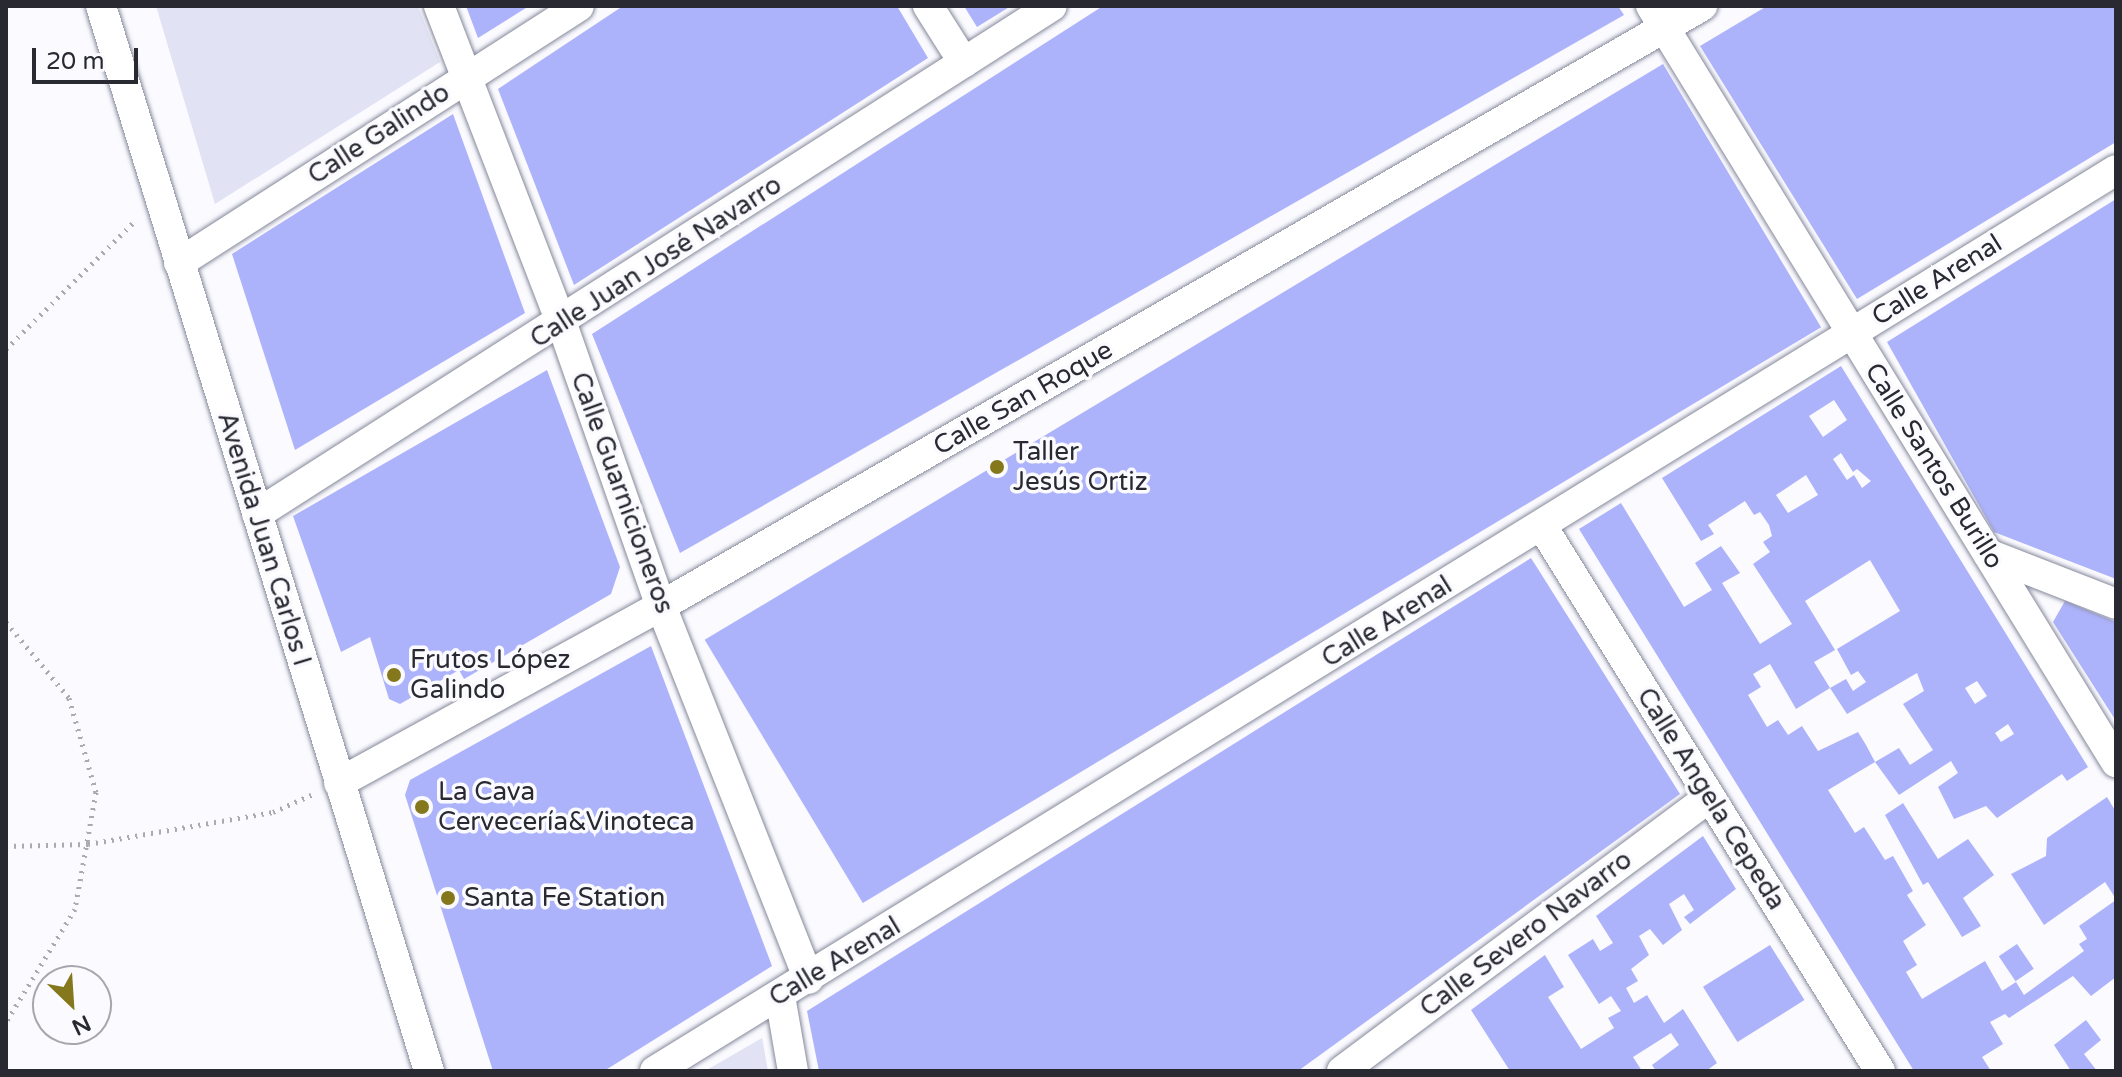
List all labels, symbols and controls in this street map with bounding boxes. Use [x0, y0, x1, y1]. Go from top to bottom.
scale bar [36, 32, 142, 82]
text: 20 m [46, 47, 104, 76]
street label: Calle Galindo [302, 77, 456, 191]
street label: Calle Juan José Navarro [525, 169, 787, 355]
street label: Calle Arenal [1866, 228, 2008, 332]
street label: Calle San Roque [928, 334, 1118, 462]
street label: Calle Santos Burillo [1858, 357, 2010, 575]
street label: Calle Guarnicioneros [564, 368, 680, 618]
street label: Avenida Juan Carlos I [211, 408, 317, 670]
place label: Taller Jesús Ortiz [1013, 436, 1148, 498]
marker: Taller Jesús Ortiz [988, 458, 1006, 476]
street label: Calle Arenal [1316, 570, 1458, 674]
place label: Frutos López Galindo [410, 644, 571, 706]
marker: Frutos López Galindo [385, 666, 403, 684]
street label: Calle Angela Cepeda [1630, 682, 1792, 916]
place label: La Cava Cervecería&Vinoteca [438, 776, 695, 838]
marker: La Cava Cervecería&Vinoteca [413, 798, 431, 816]
street label: Calle Severo Navarro [1414, 844, 1638, 1024]
place label: Santa Fe Station [464, 882, 665, 914]
marker: Santa Fe Station [439, 889, 457, 907]
street label: Calle Arenal [764, 911, 906, 1013]
north arrow [32, 965, 112, 1045]
text: N [68, 1009, 95, 1040]

